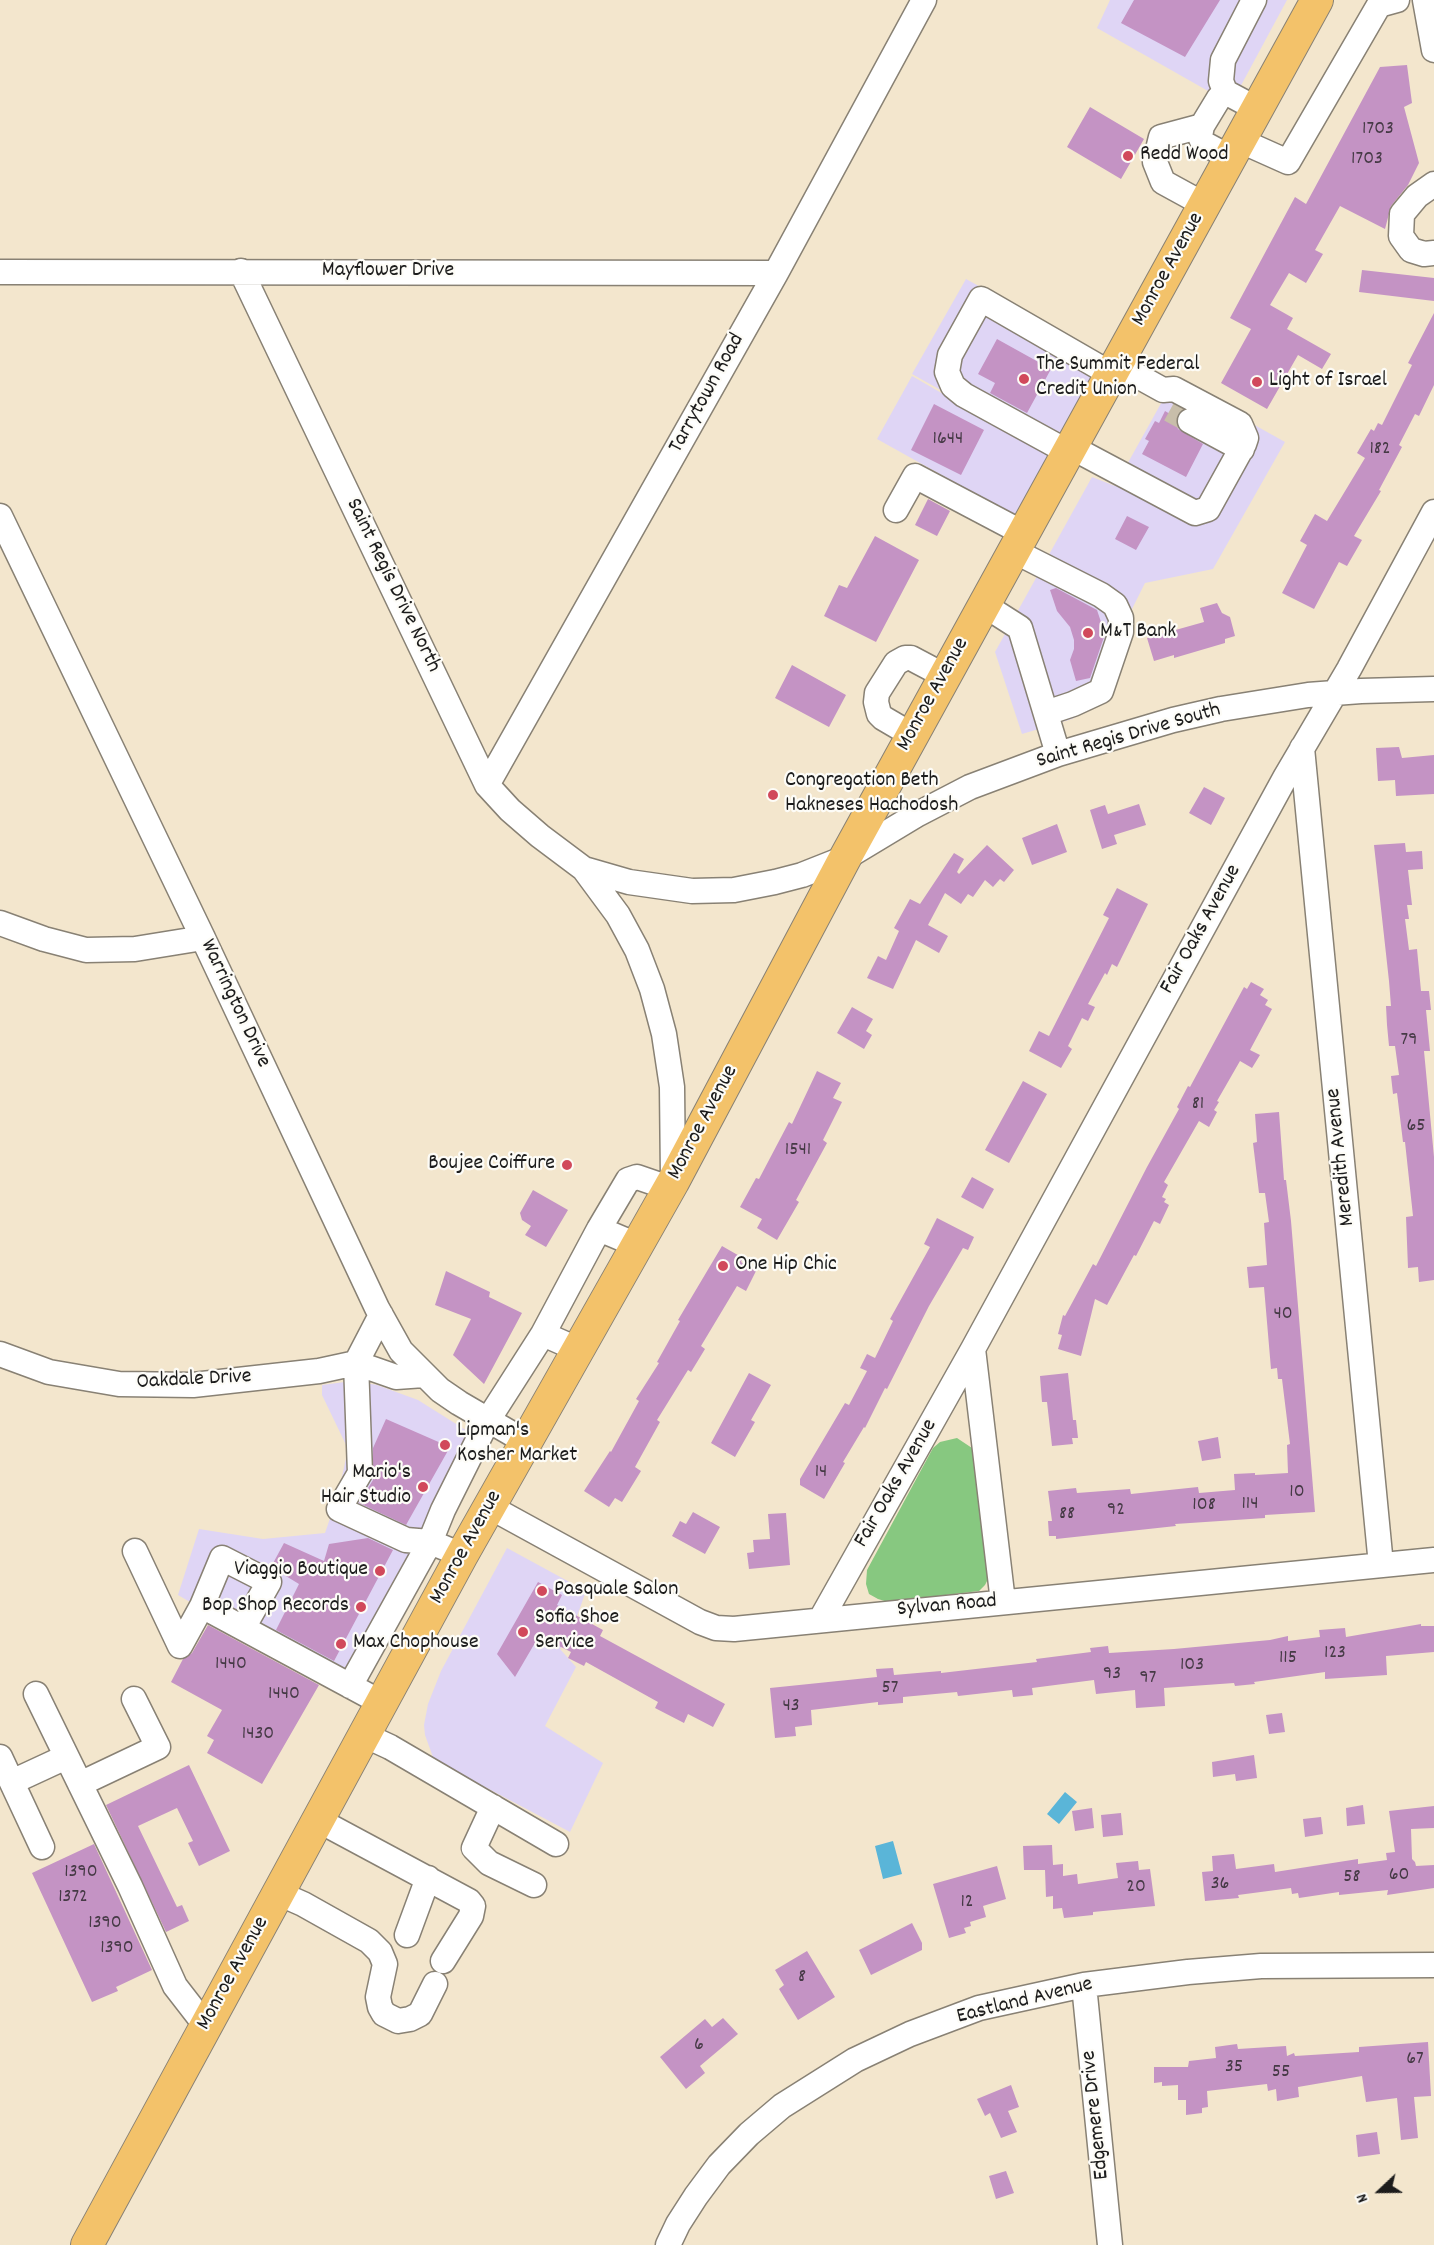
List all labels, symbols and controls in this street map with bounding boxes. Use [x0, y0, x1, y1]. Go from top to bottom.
house number: 1703 [1362, 118, 1394, 142]
place label: Redd Wood [1140, 143, 1229, 169]
house number: 1703 [1351, 148, 1383, 172]
marker: Redd Wood [1121, 149, 1135, 163]
street label: Monroe Avenue [1127, 209, 1211, 331]
street label: Mayflower Drive [322, 259, 454, 285]
street label: Tarrytown Road [664, 330, 752, 458]
place label: The Summit Federal Credit Union [1036, 353, 1199, 404]
place label: Light of Israel [1269, 369, 1387, 395]
marker: The Summit Federal Credit Union [1017, 372, 1031, 386]
marker: Light of Israel [1250, 375, 1264, 389]
house number: 1644 [933, 428, 963, 452]
house number: 182 [1369, 438, 1391, 462]
street label: Saint Regis Drive North [338, 495, 446, 677]
place label: M&T Bank [1100, 620, 1176, 646]
marker: M&T Bank [1081, 626, 1095, 640]
street label: Monroe Avenue [892, 634, 976, 756]
street label: Saint Regis Drive South [1034, 698, 1224, 776]
place label: Congregation Beth Hakneses Hachodosh [785, 769, 958, 820]
marker: Congregation Beth Hakneses Hachodosh [766, 788, 780, 802]
street label: Fair Oaks Avenue [1156, 861, 1248, 999]
street label: Warrington Drive [193, 936, 275, 1072]
house number: 79 [1401, 1029, 1417, 1053]
street label: Monroe Avenue [663, 1061, 745, 1185]
street label: Meredith Avenue [1322, 1087, 1362, 1227]
house number: 81 [1192, 1093, 1204, 1117]
house number: 65 [1406, 1115, 1426, 1139]
house number: 1541 [785, 1139, 811, 1163]
place label: Boujee Coiffure [428, 1152, 555, 1178]
marker: Boujee Coiffure [560, 1158, 574, 1172]
place label: One Hip Chic [735, 1253, 837, 1279]
marker: One Hip Chic [716, 1259, 730, 1273]
house number: 40 [1273, 1303, 1293, 1327]
street label: Oakdale Drive [136, 1365, 252, 1397]
street label: Fair Oaks Avenue [850, 1415, 944, 1553]
place label: Lipman's Kosher Market [457, 1419, 577, 1470]
marker: Lipman's Kosher Market [438, 1438, 452, 1452]
place label: Mario's Hair Studio [321, 1461, 411, 1512]
house number: 14 [815, 1461, 827, 1485]
marker: Mario's Hair Studio [416, 1480, 430, 1494]
house number: 10 [1289, 1481, 1305, 1505]
street label: Monroe Avenue [425, 1487, 509, 1609]
house number: 114 [1241, 1493, 1259, 1517]
house number: 108 [1192, 1494, 1216, 1518]
house number: 92 [1107, 1499, 1125, 1523]
house number: 88 [1059, 1503, 1075, 1527]
place label: Viaggio Boutique [234, 1558, 368, 1584]
marker: Viaggio Boutique [373, 1564, 387, 1578]
place label: Pasquale Salon [554, 1578, 678, 1604]
marker: Pasquale Salon [535, 1584, 549, 1598]
street label: Sylvan Road [896, 1590, 998, 1624]
place label: Bop Shop Records [202, 1594, 349, 1620]
marker: Bop Shop Records [354, 1600, 368, 1614]
place label: Sofia Shoe Service [535, 1606, 619, 1658]
marker: Sofia Shoe Service [516, 1625, 530, 1639]
place label: Max Chophouse [353, 1631, 479, 1657]
marker: Max Chophouse [334, 1637, 348, 1651]
house number: 123 [1324, 1642, 1346, 1666]
house number: 115 [1279, 1647, 1297, 1671]
house number: 1440 [215, 1653, 247, 1677]
house number: 103 [1180, 1654, 1204, 1678]
house number: 93 [1103, 1663, 1121, 1687]
house number: 97 [1140, 1667, 1156, 1691]
house number: 57 [882, 1677, 898, 1701]
house number: 1440 [268, 1683, 300, 1707]
house number: 43 [782, 1695, 800, 1719]
house number: 1430 [242, 1723, 274, 1747]
house number: 1390 [64, 1861, 98, 1885]
house number: 60 [1389, 1864, 1409, 1888]
house number: 58 [1343, 1866, 1361, 1890]
house number: 36 [1211, 1873, 1229, 1897]
house number: 20 [1126, 1876, 1146, 1900]
house number: 1372 [58, 1886, 88, 1910]
house number: 12 [960, 1891, 974, 1915]
house number: 1390 [88, 1912, 122, 1936]
street label: Monroe Avenue [192, 1913, 276, 2035]
house number: 1390 [100, 1937, 134, 1961]
house number: 8 [798, 1966, 806, 1990]
street label: Eastland Avenue [954, 1972, 1096, 2032]
house number: 6 [694, 2034, 704, 2058]
house number: 67 [1406, 2048, 1424, 2072]
street label: Edgemere Drive [1077, 2049, 1117, 2181]
house number: 35 [1225, 2056, 1243, 2080]
house number: 55 [1272, 2061, 1290, 2085]
north arrow [1350, 2161, 1410, 2221]
text: N [1351, 2190, 1375, 2206]

